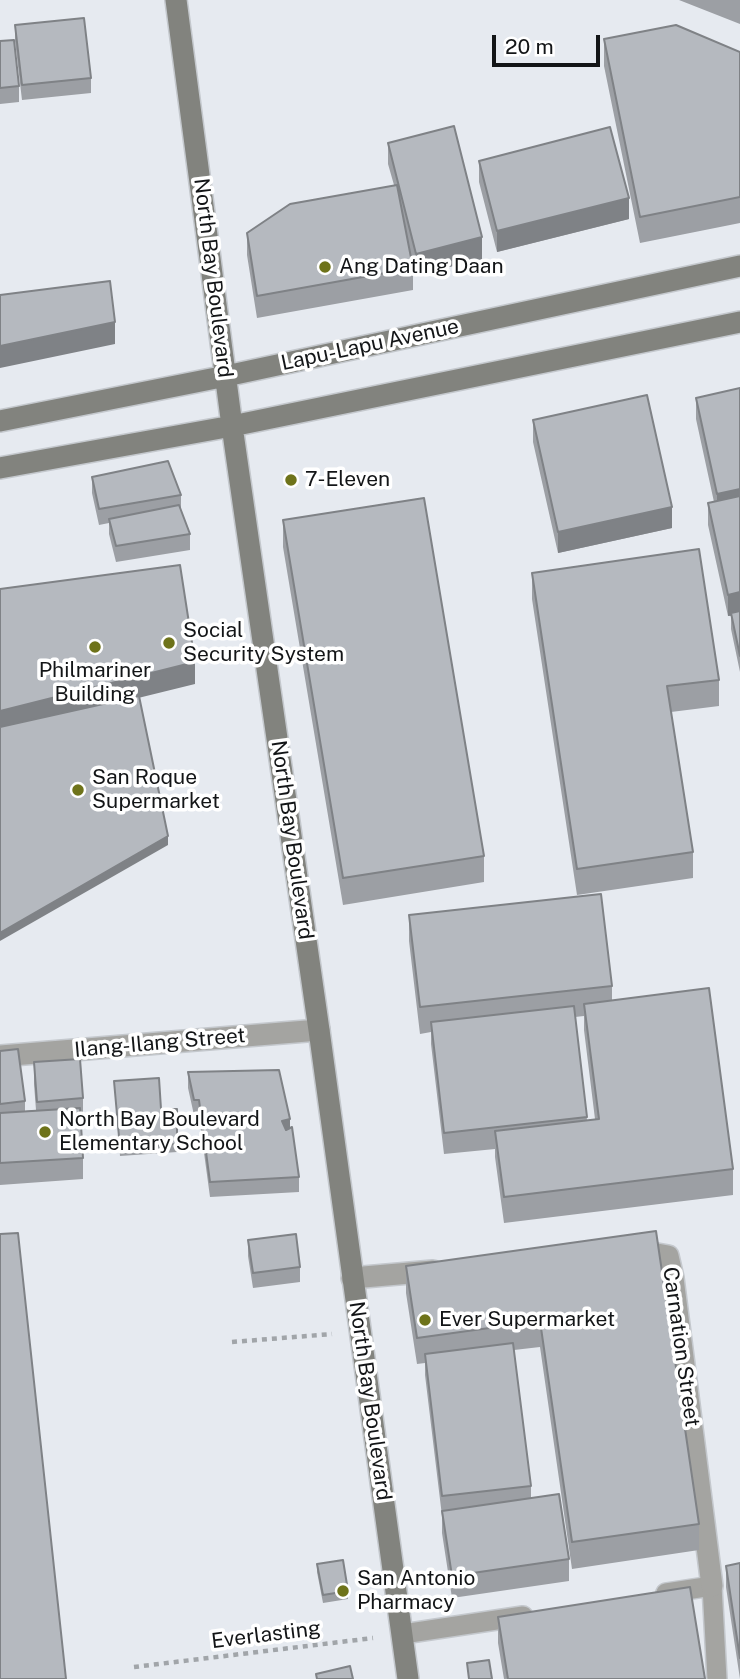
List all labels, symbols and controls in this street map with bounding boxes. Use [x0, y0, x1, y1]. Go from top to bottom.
scale bar [495, 21, 604, 65]
text: 20 m [505, 34, 554, 59]
street label: North Bay Boulevard [188, 177, 238, 379]
place label: Ang Dating Daan [339, 254, 504, 280]
marker: Ang Dating Daan [317, 259, 333, 275]
street label: Lapu-Lapu Avenue [279, 314, 461, 376]
place label: 7-Eleven [305, 467, 390, 493]
marker: 7-Eleven [283, 472, 299, 488]
place label: Social Security System [183, 618, 344, 668]
marker: Social Security System [161, 635, 177, 651]
marker: Philmariner Building [87, 639, 103, 655]
place label: Philmariner Building [39, 658, 151, 708]
street label: North Bay Boulevard [266, 739, 318, 941]
place label: San Roque Supermarket [92, 765, 220, 815]
marker: San Roque Supermarket [70, 782, 86, 798]
street label: Ilang-Ilang Street [73, 1023, 247, 1063]
place label: North Bay Boulevard Elementary School [59, 1107, 260, 1157]
marker: North Bay Boulevard Elementary School [37, 1124, 53, 1140]
street label: Carnation Street [657, 1265, 705, 1429]
street label: North Bay Boulevard [344, 1300, 396, 1502]
place label: Ever Supermarket [439, 1307, 615, 1333]
marker: Ever Supermarket [417, 1312, 433, 1328]
place label: San Antonio Pharmacy [357, 1566, 475, 1616]
marker: San Antonio Pharmacy [335, 1583, 351, 1599]
street label: Everlasting [210, 1616, 322, 1654]

